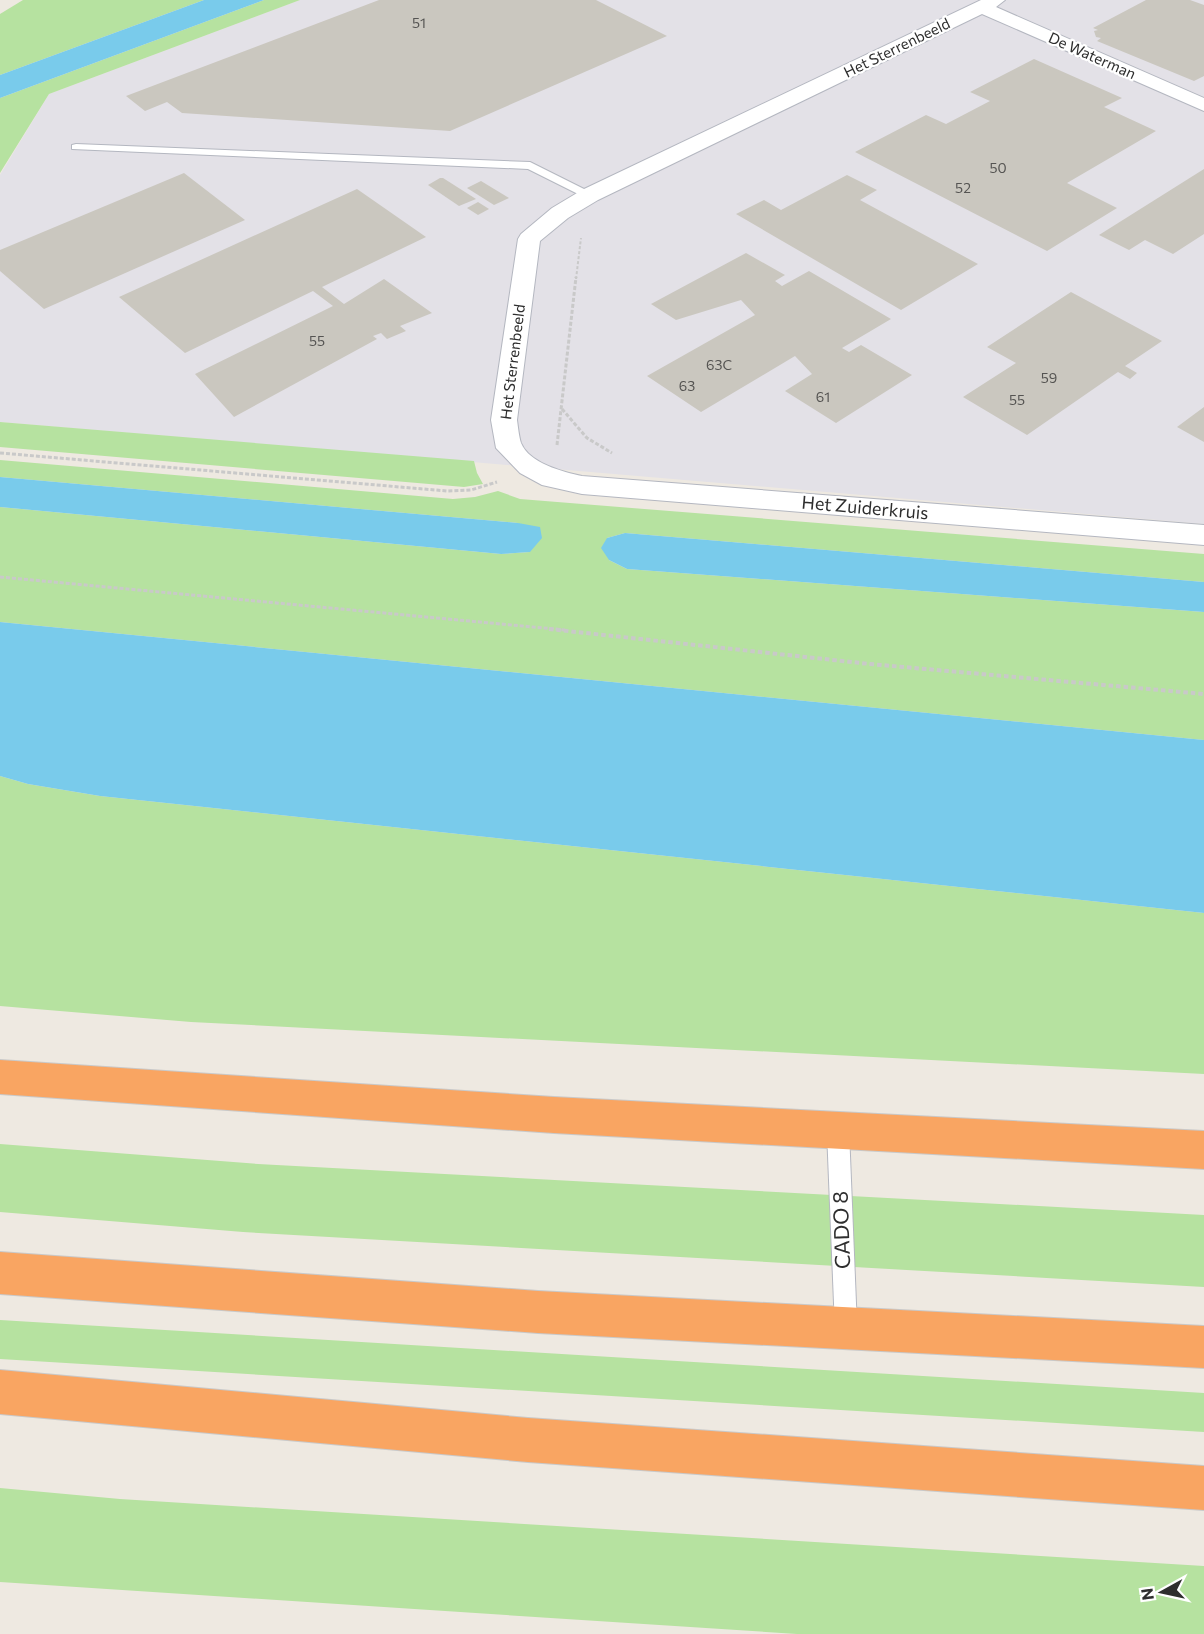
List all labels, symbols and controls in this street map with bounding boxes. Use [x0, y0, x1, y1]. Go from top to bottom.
house number: 51 [412, 14, 426, 31]
street label: Het Sterrenbeeld [840, 14, 953, 81]
street label: De Waterman [1046, 28, 1139, 82]
house number: 50 [989, 159, 1007, 176]
house number: 52 [955, 179, 971, 196]
street label: Het Sterrenbeeld [496, 303, 528, 421]
house number: 55 [309, 332, 325, 349]
house number: 63C [706, 356, 732, 373]
house number: 59 [1041, 369, 1057, 386]
house number: 63 [679, 377, 695, 394]
house number: 61 [816, 388, 830, 405]
house number: 55 [1009, 391, 1025, 408]
street label: Het Zuiderkruis [801, 490, 929, 524]
street label: CADO 8 [827, 1190, 854, 1270]
north arrow [1132, 1562, 1192, 1622]
text: N [1136, 1587, 1157, 1601]

